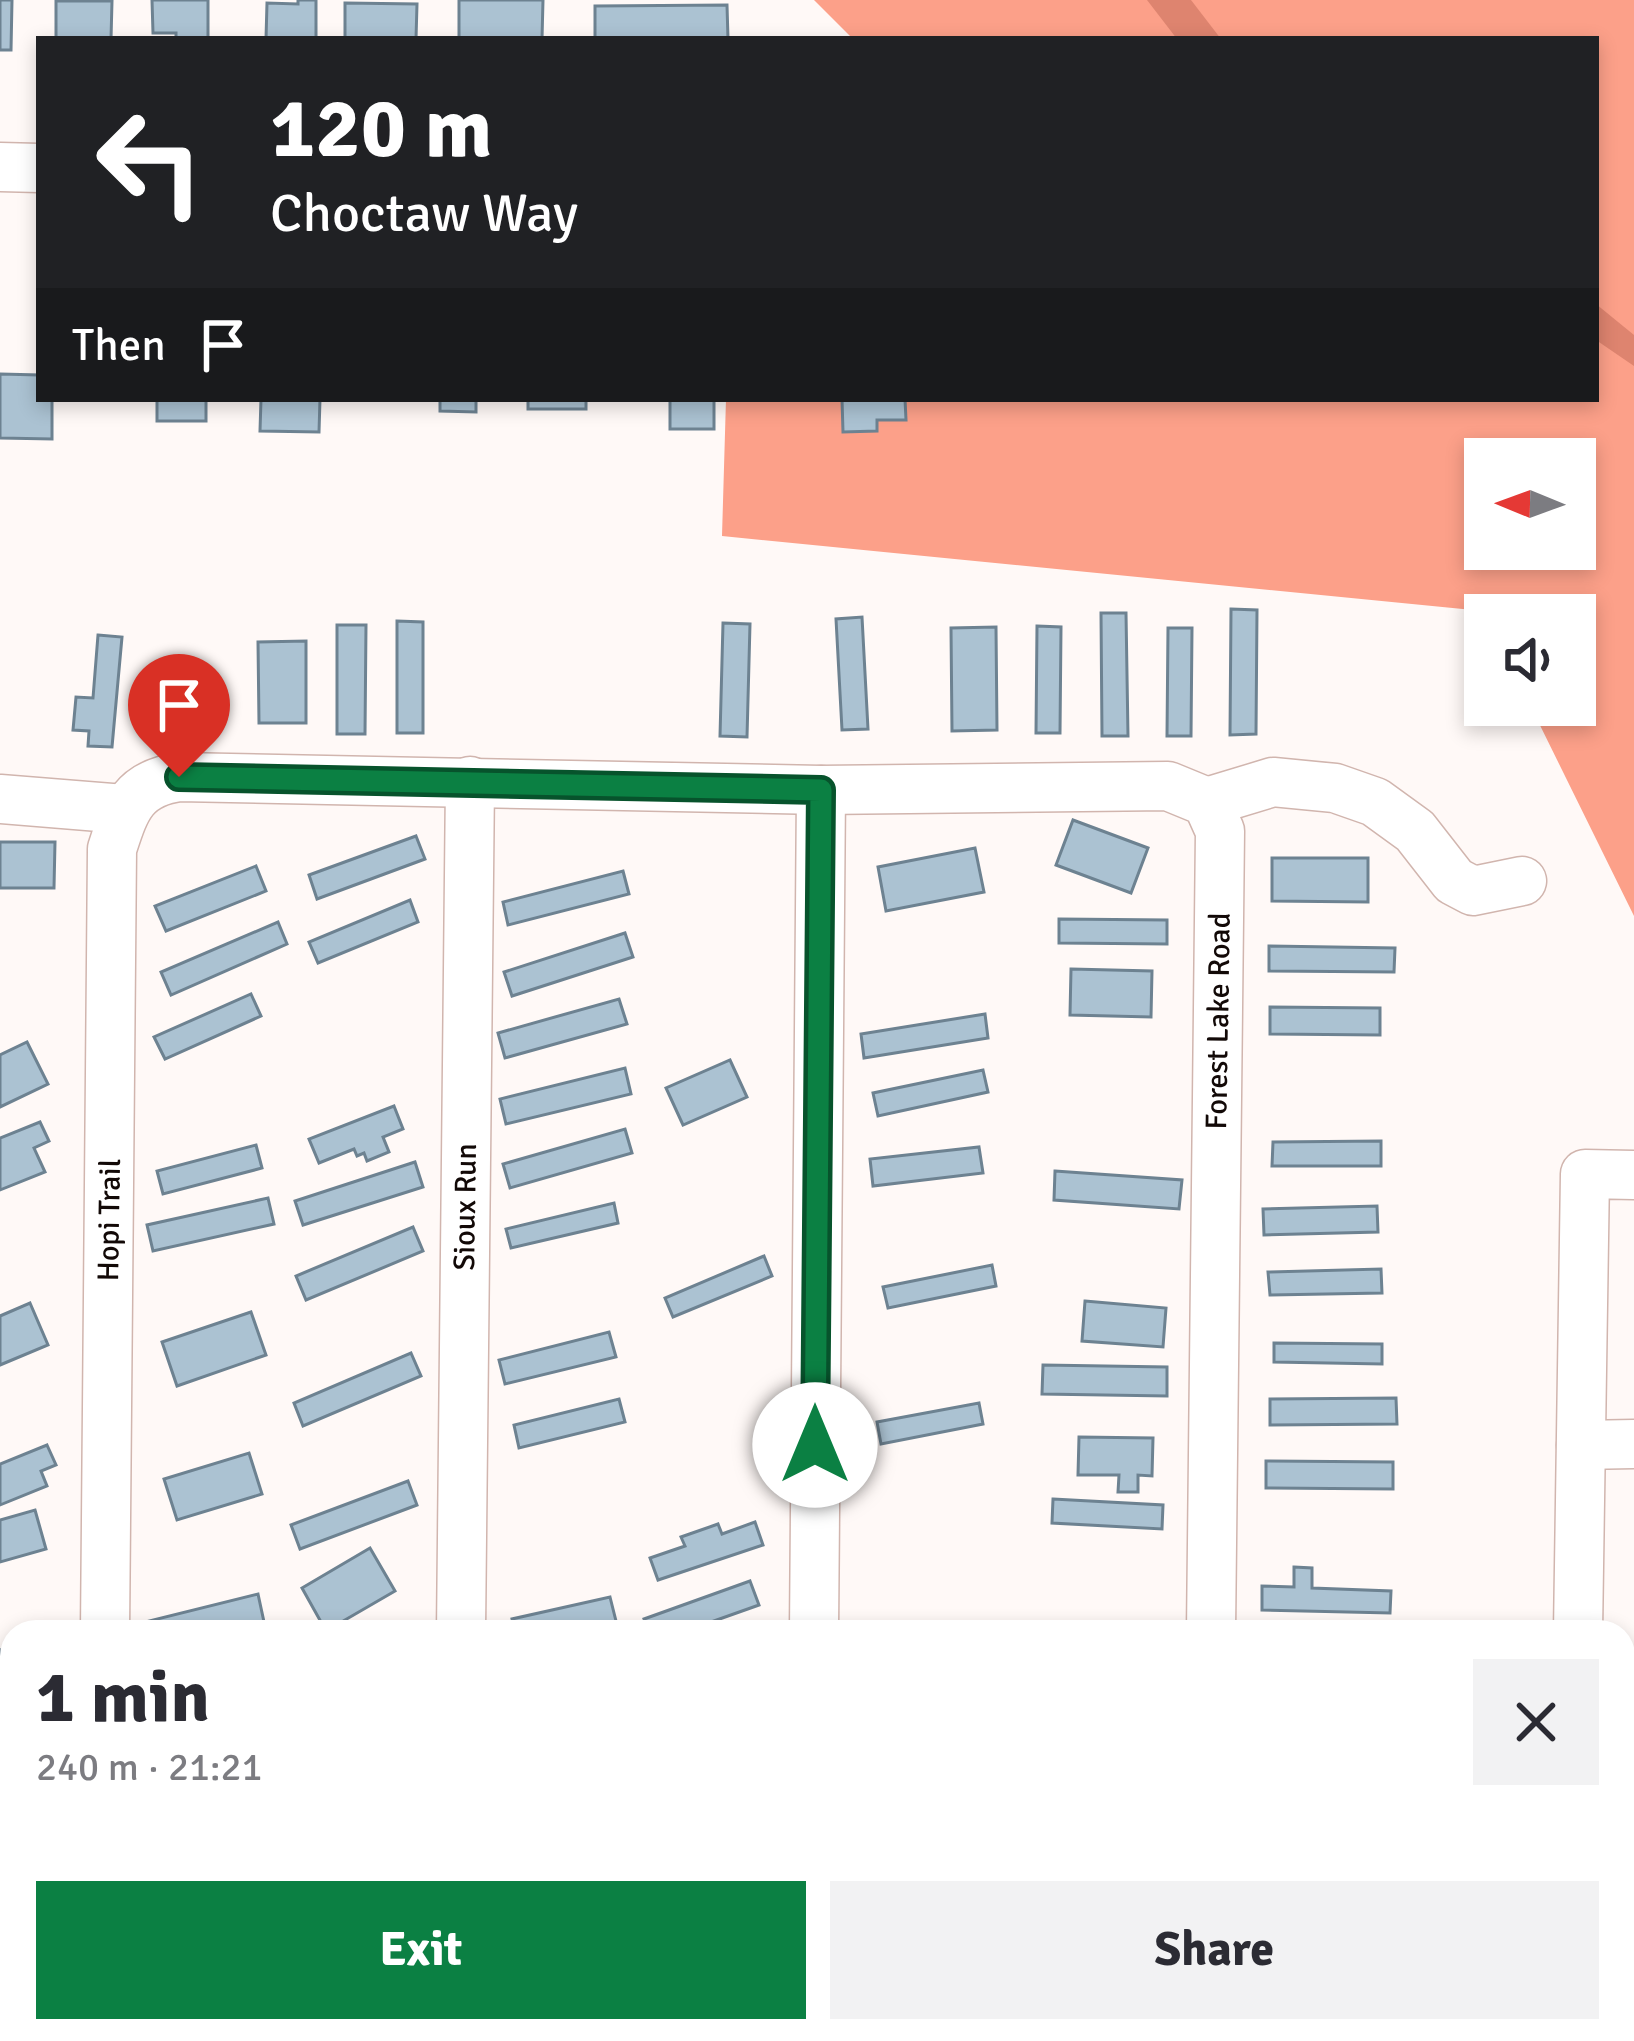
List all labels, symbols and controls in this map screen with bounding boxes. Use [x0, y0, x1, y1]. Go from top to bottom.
text: 120 m [270, 77, 492, 181]
icon: left [72, 84, 228, 240]
text: Choctaw Way [270, 180, 578, 247]
icon: arrive [190, 312, 256, 378]
text: Then [72, 318, 166, 373]
north arrow [1464, 438, 1596, 570]
map controls [1464, 438, 1596, 726]
button: sound [1464, 594, 1596, 726]
pin [128, 654, 230, 777]
icon: arrive [146, 672, 212, 738]
street label: Forest Lake Road [1198, 912, 1239, 1130]
street label: Sioux Run [446, 1143, 485, 1271]
street label: Hopi Trail [90, 1158, 129, 1282]
position arrow [752, 1382, 878, 1508]
text: 1 min [36, 1653, 210, 1742]
button: close [1473, 1659, 1599, 1785]
text: 240 m · 21:21 [36, 1743, 263, 1791]
button: Exit [36, 1881, 806, 2019]
button: Share [830, 1881, 1599, 2019]

